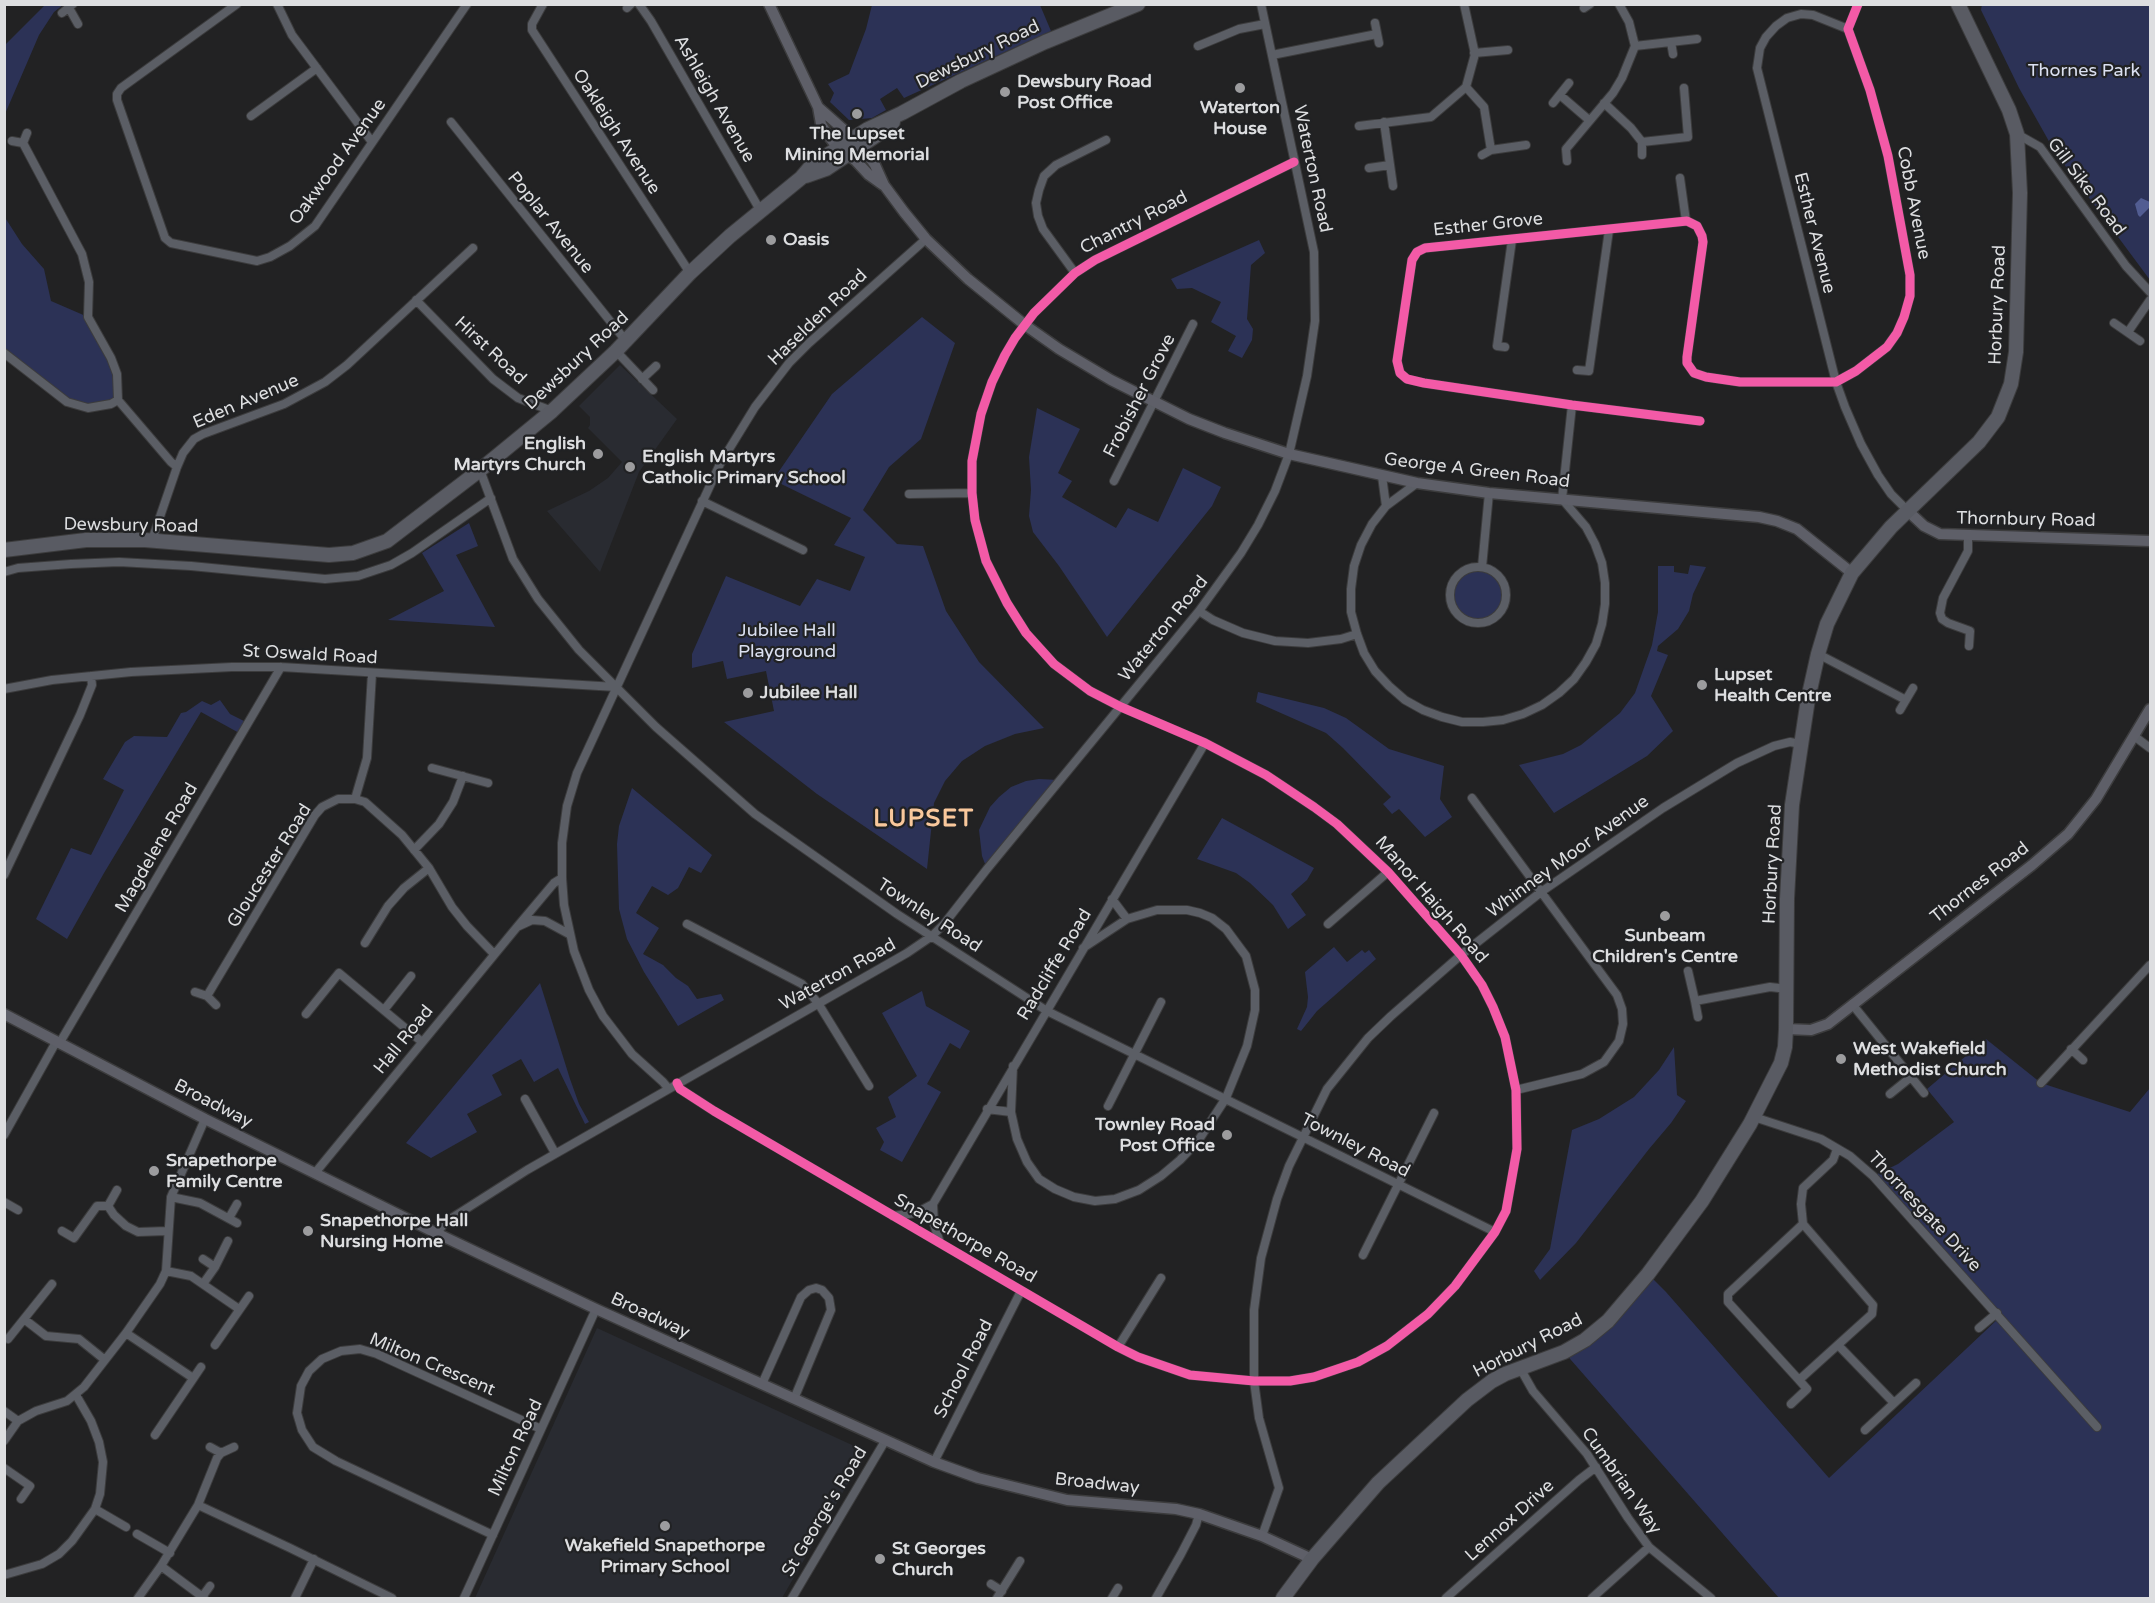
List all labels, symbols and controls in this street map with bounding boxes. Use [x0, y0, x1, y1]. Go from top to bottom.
street label: Dewsbury Road [913, 16, 1043, 94]
street label: Ashleigh Avenue [669, 31, 759, 167]
park label: Thornes Park [2028, 60, 2140, 82]
street label: Oakleigh Avenue [567, 65, 665, 199]
place label: Dewsbury Road Post Office [1017, 71, 1152, 113]
marker: Waterton House [1233, 81, 1247, 95]
marker: Dewsbury Road Post Office [998, 85, 1012, 99]
street label: Oakwood Avenue [285, 95, 391, 229]
place label: Waterton House [1200, 97, 1280, 140]
street label: Waterton Road [1288, 103, 1336, 235]
marker: The Lupset Mining Memorial [850, 107, 864, 121]
place label: The Lupset Mining Memorial [785, 123, 929, 166]
street label: Gill Sike Road [2042, 134, 2130, 240]
street label: Cobb Avenue [1891, 145, 1935, 261]
street label: Poplar Avenue [502, 168, 598, 278]
street label: Esther Avenue [1789, 170, 1839, 296]
street label: Chantry Road [1077, 187, 1191, 259]
street label: Esther Grove [1432, 208, 1544, 242]
place label: Oasis [783, 229, 829, 251]
marker: Oasis [764, 233, 778, 247]
street label: Horbury Road [1985, 245, 2011, 365]
street label: Haselden Road [764, 265, 872, 371]
street label: Dewsbury Road [520, 307, 634, 415]
street label: Hirst Road [450, 312, 530, 390]
street label: Frobisher Grove [1100, 331, 1180, 461]
street label: Eden Avenue [190, 370, 302, 434]
place label: English Martyrs Church [453, 433, 586, 476]
place label: English Martyrs Catholic Primary School [642, 446, 846, 488]
marker: English Martyrs Church [591, 447, 605, 461]
street label: George A Green Road [1383, 449, 1571, 493]
marker: English Martyrs Catholic Primary School [623, 460, 637, 474]
street label: Thornbury Road [1956, 508, 2096, 532]
street label: Dewsbury Road [63, 514, 199, 538]
street label: Waterton Road [1115, 572, 1213, 686]
park label: Jubilee Hall Playground [738, 620, 836, 662]
street label: St Oswald Road [242, 641, 378, 669]
place label: Lupset Health Centre [1714, 664, 1831, 706]
marker: Lupset Health Centre [1695, 678, 1709, 692]
place label: Jubilee Hall [760, 682, 857, 704]
marker: Jubilee Hall [741, 686, 755, 700]
street label: Magdelene Road [111, 779, 203, 917]
street label: Whinney Moor Avenue [1483, 791, 1653, 923]
street label: Gloucester Road [223, 800, 317, 932]
street label: Horbury Road [1759, 804, 1787, 924]
district label: LUPSET [873, 806, 975, 834]
street label: Manor Haigh Road [1370, 832, 1492, 968]
street label: Thornes Road [1926, 838, 2034, 928]
street label: Townley Road [873, 874, 985, 958]
street label: Radcliffe Road [1013, 905, 1097, 1025]
marker: Sunbeam Children's Centre [1658, 909, 1672, 923]
place label: Sunbeam Children's Centre [1592, 925, 1738, 968]
street label: Waterton Road [776, 934, 900, 1016]
street label: Hall Road [370, 1001, 438, 1079]
place label: West Wakefield Methodist Church [1853, 1038, 2007, 1080]
marker: West Wakefield Methodist Church [1834, 1052, 1848, 1066]
street label: Broadway [170, 1075, 256, 1133]
street label: Townley Road [1297, 1109, 1413, 1183]
place label: Townley Road Post Office [1095, 1114, 1215, 1156]
marker: Townley Road Post Office [1220, 1128, 1234, 1142]
street label: Thornesgate Drive [1863, 1147, 1985, 1277]
place label: Snapethorpe Family Centre [166, 1150, 282, 1192]
marker: Snapethorpe Family Centre [147, 1164, 161, 1178]
street label: Snapethorpe Road [890, 1189, 1040, 1289]
place label: Snapethorpe Hall Nursing Home [320, 1210, 468, 1252]
marker: Snapethorpe Hall Nursing Home [301, 1224, 315, 1238]
street label: Broadway [607, 1288, 693, 1344]
street label: Horbury Road [1470, 1309, 1586, 1383]
street label: School Road [930, 1316, 998, 1422]
street label: Milton Crescent [366, 1329, 498, 1401]
street label: Milton Road [484, 1396, 548, 1500]
street label: Cumbrian Way [1576, 1423, 1666, 1539]
street label: St George's Road [778, 1443, 872, 1581]
street label: Broadway [1054, 1469, 1140, 1499]
street label: Lennox Drive [1461, 1476, 1559, 1566]
marker: Wakefield Snapethorpe Primary School [658, 1519, 672, 1533]
place label: Wakefield Snapethorpe Primary School [565, 1535, 765, 1578]
place label: St Georges Church [892, 1538, 986, 1580]
marker: St Georges Church [873, 1552, 887, 1566]

